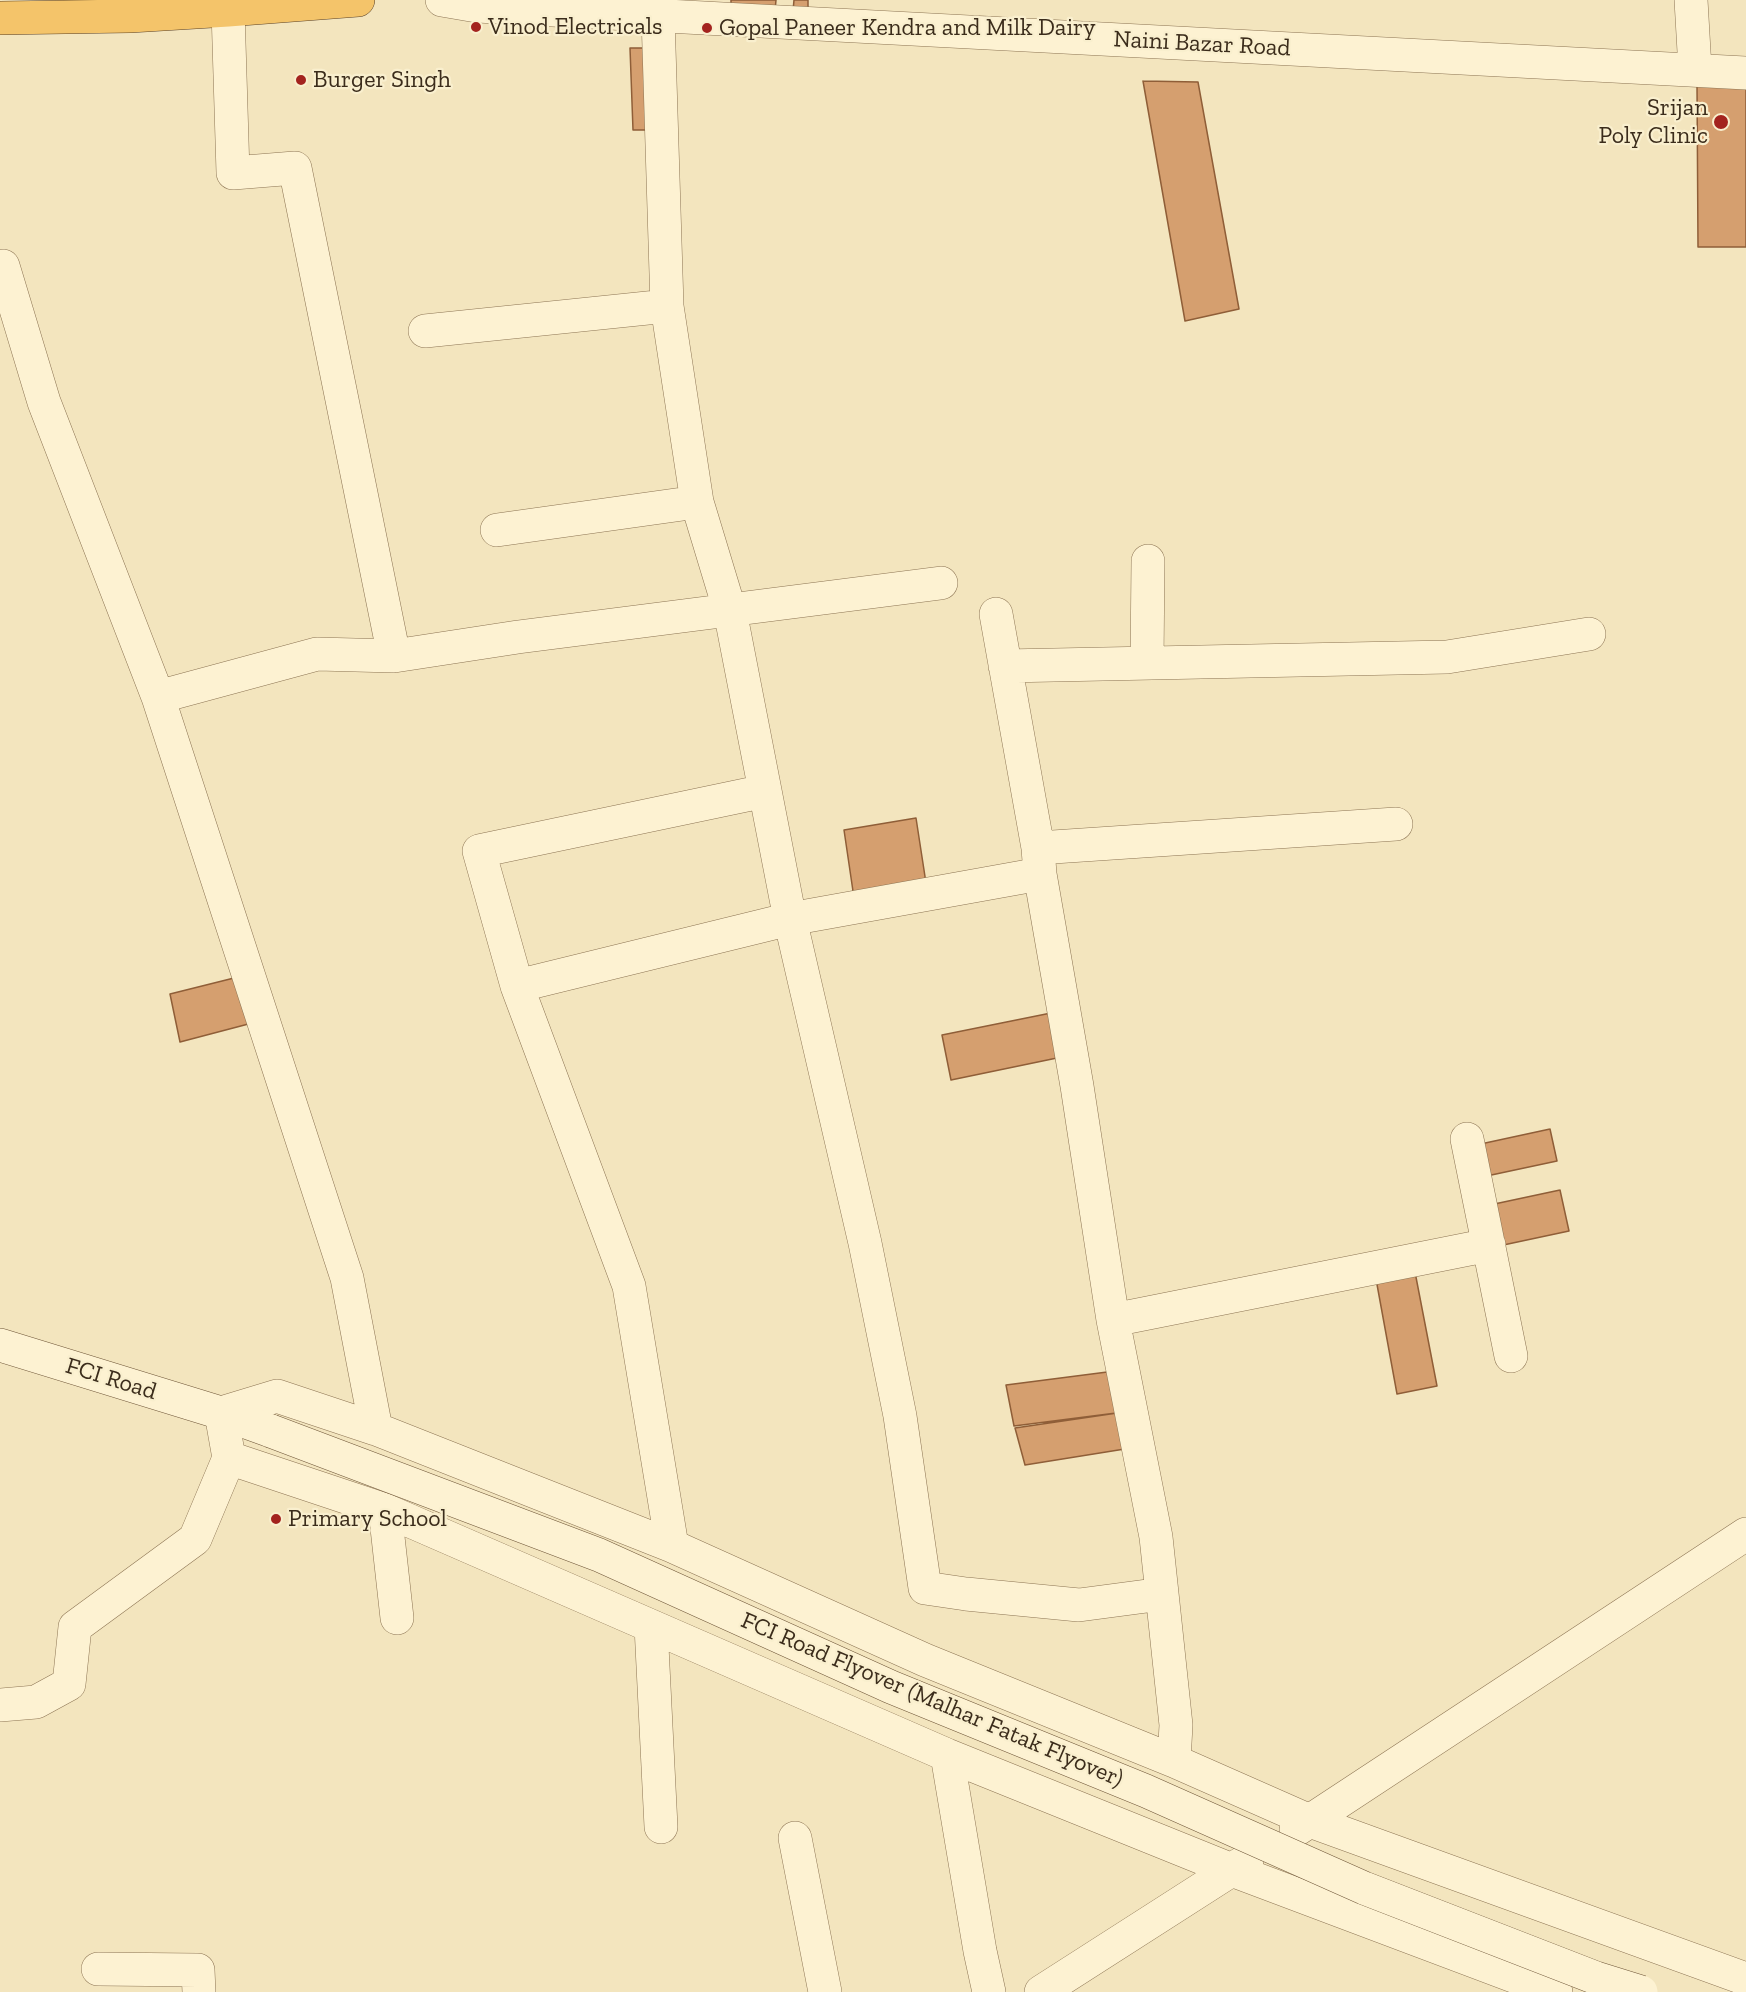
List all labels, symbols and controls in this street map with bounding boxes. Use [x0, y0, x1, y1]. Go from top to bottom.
place label: Vinod Electricals [488, 13, 663, 41]
place label: Gopal Paneer Kendra and Milk Dairy [719, 14, 1095, 42]
marker: Vinod Electricals [469, 20, 483, 34]
marker: Gopal Paneer Kendra and Milk Dairy [700, 21, 714, 35]
street label: Naini Bazar Road [1113, 25, 1291, 63]
place label: Burger Singh [313, 66, 451, 94]
marker: Burger Singh [294, 73, 308, 87]
place label: Srijan Poly Clinic [1598, 94, 1708, 150]
marker: Srijan Poly Clinic [1712, 113, 1730, 131]
street label: FCI Road [62, 1352, 160, 1406]
place label: Primary School [288, 1505, 447, 1533]
marker: Primary School [269, 1512, 283, 1526]
street label: FCI Road Flyover (Malhar Fatak Flyover) [737, 1606, 1127, 1794]

